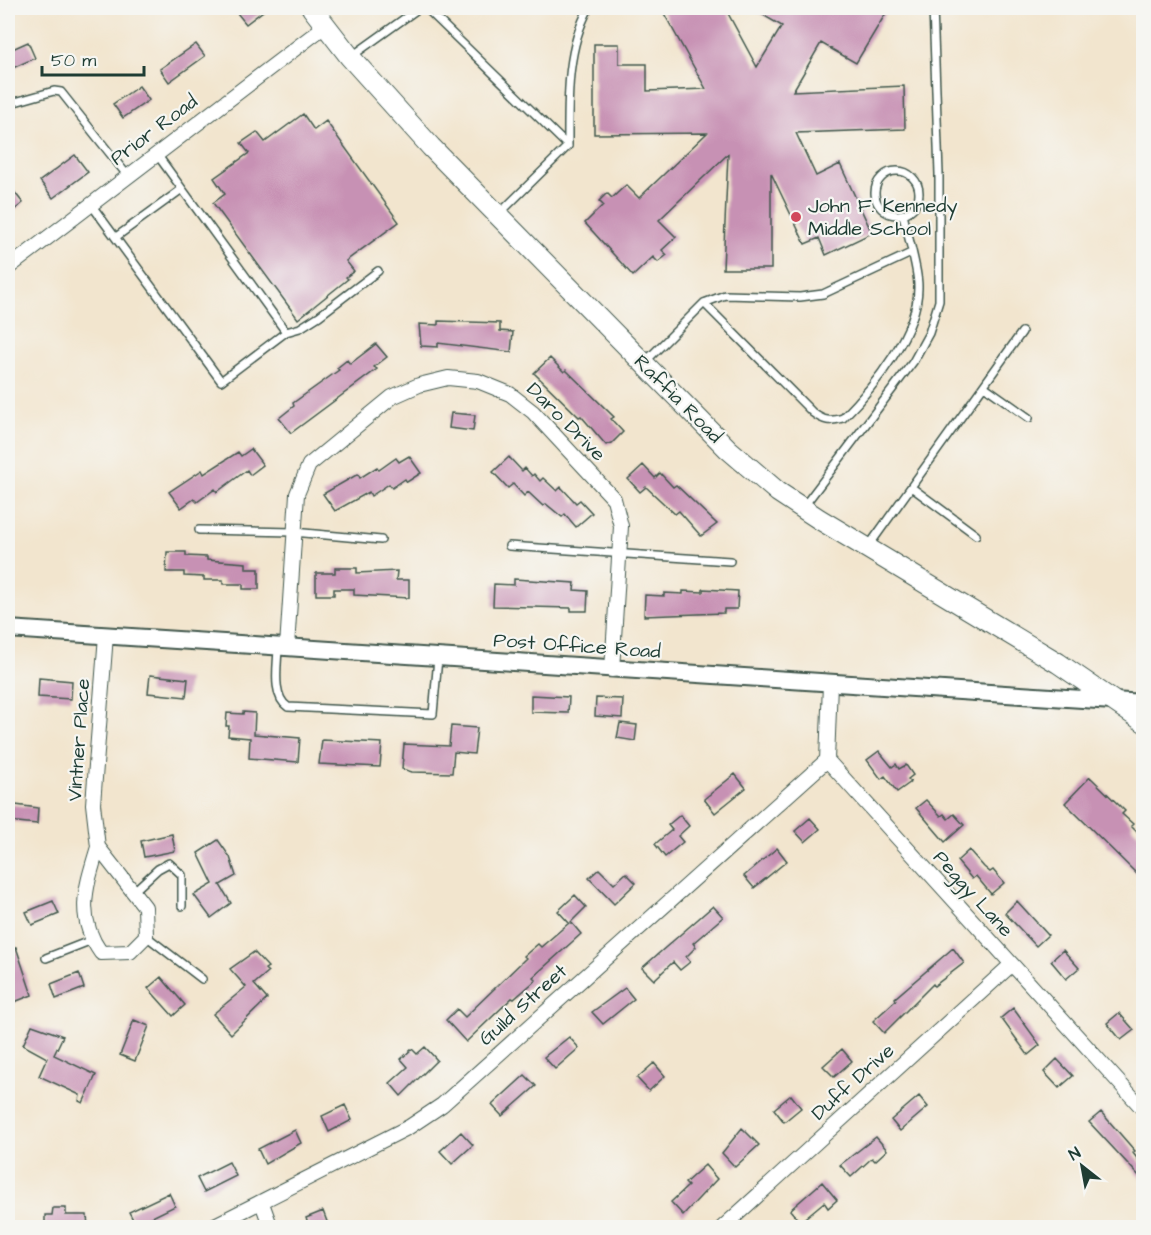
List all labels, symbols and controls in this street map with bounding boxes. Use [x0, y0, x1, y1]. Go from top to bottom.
scale bar [42, 39, 144, 77]
text: 50 m [51, 48, 96, 73]
street label: Prior Road [104, 88, 204, 172]
place label: John F. Kennedy Middle School [808, 192, 957, 243]
marker: John F. Kennedy Middle School [789, 210, 803, 224]
street label: Raffia Road [627, 348, 729, 450]
street label: Daro Drive [520, 376, 612, 468]
street label: Post Office Road [492, 626, 662, 666]
street label: Vintner Place [61, 677, 97, 802]
street label: Peggy Lane [926, 844, 1020, 944]
street label: Guild Street [473, 958, 573, 1052]
street label: Duff Drive [805, 1037, 901, 1127]
north arrow [1052, 1136, 1112, 1196]
text: N [1065, 1142, 1085, 1166]

